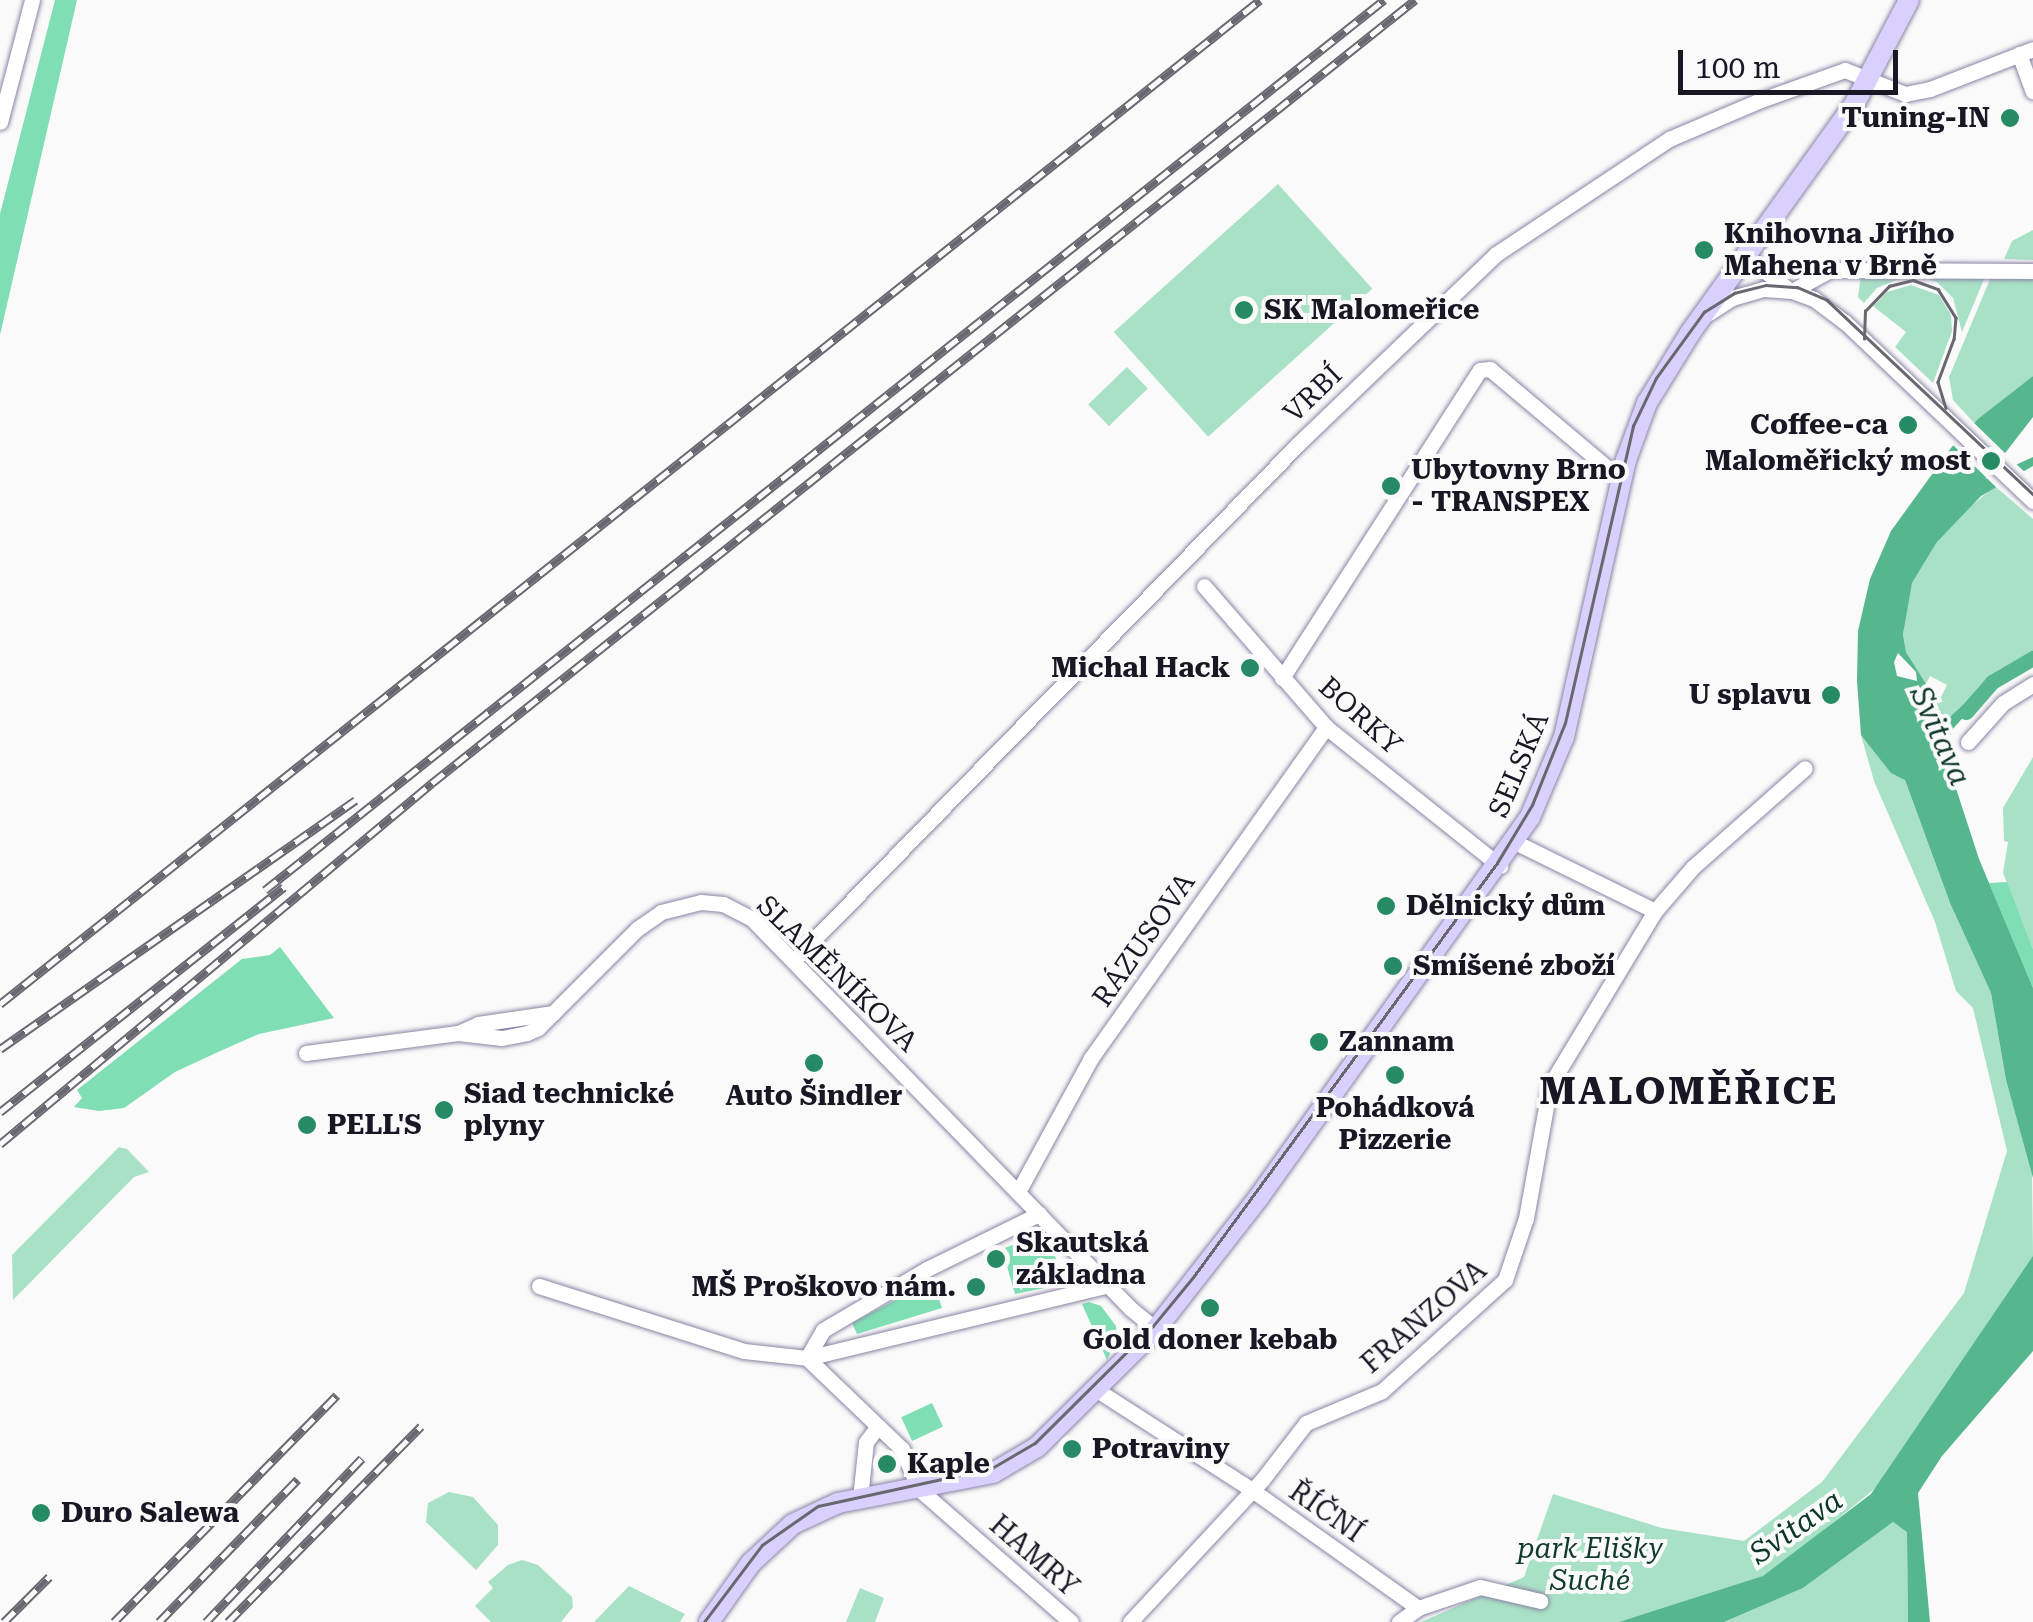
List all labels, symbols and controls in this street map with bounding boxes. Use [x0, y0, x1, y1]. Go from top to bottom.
scale bar [1683, 30, 1903, 92]
text: 100 m [1695, 50, 1780, 85]
place label: Tuning-IN [1841, 101, 1990, 135]
marker: Tuning-IN [1999, 107, 2021, 129]
place label: Knihovna Jiřího Mahena v Brně [1724, 217, 1955, 283]
marker: Knihovna Jiřího Mahena v Brně [1693, 239, 1715, 261]
place label: SK Malomeřice [1264, 293, 1479, 327]
marker: SK Malomeřice [1233, 299, 1255, 321]
street label: VRBÍ [1277, 358, 1349, 430]
place label: Coffee-ca [1750, 408, 1888, 442]
marker: Coffee-ca [1897, 414, 1919, 436]
place label: Maloměřický most [1705, 444, 1971, 478]
marker: Maloměřický most [1980, 450, 2002, 472]
place label: Ubytovny Brno - TRANSPEX [1411, 453, 1626, 519]
marker: Ubytovny Brno - TRANSPEX [1380, 475, 1402, 497]
place label: Michal Hack [1051, 651, 1230, 685]
marker: Michal Hack [1239, 657, 1261, 679]
street label: BORKY [1312, 670, 1408, 762]
place label: U splavu [1689, 678, 1811, 712]
water label: Svitava [1902, 681, 1978, 791]
marker: U splavu [1820, 684, 1842, 706]
street label: SELSKÁ [1482, 707, 1556, 823]
street label: RÁZUSOVA [1086, 867, 1202, 1013]
street label: SLAMĚNÍKOVA [750, 889, 924, 1059]
place label: Dělnický dům [1406, 889, 1605, 923]
marker: Dělnický dům [1375, 895, 1397, 917]
place label: Smíšené zboží [1413, 949, 1615, 983]
marker: Smíšené zboží [1382, 955, 1404, 977]
place label: Zannam [1339, 1025, 1455, 1059]
marker: Zannam [1308, 1031, 1330, 1053]
marker: Auto Šindler [803, 1052, 825, 1074]
marker: Pohádková Pizzerie [1384, 1064, 1406, 1086]
district label: MALOMĚŘICE [1539, 1069, 1839, 1115]
place label: Siad technické plyny [464, 1077, 674, 1143]
place label: Auto Šindler [725, 1079, 903, 1113]
place label: Pohádková Pizzerie [1316, 1091, 1474, 1157]
marker: Siad technické plyny [433, 1099, 455, 1121]
place label: PELL'S [327, 1108, 421, 1142]
marker: PELL'S [296, 1114, 318, 1136]
place label: Skautská základna [1016, 1226, 1149, 1292]
marker: Skautská základna [985, 1248, 1007, 1270]
street label: FRANZOVA [1355, 1254, 1493, 1380]
place label: MŠ Proškovo nám. [692, 1270, 956, 1304]
marker: MŠ Proškovo nám. [965, 1276, 987, 1298]
marker: Gold doner kebab [1199, 1297, 1221, 1319]
place label: Gold doner kebab [1082, 1323, 1338, 1357]
place label: Potraviny [1092, 1432, 1230, 1466]
marker: Potraviny [1061, 1438, 1083, 1460]
place label: Kaple [907, 1447, 990, 1481]
marker: Kaple [876, 1453, 898, 1475]
street label: ŘÍČNÍ [1282, 1474, 1370, 1550]
water label: Svitava [1743, 1482, 1849, 1572]
place label: Duro Salewa [61, 1496, 239, 1530]
marker: Duro Salewa [30, 1502, 52, 1524]
street label: HAMRY [983, 1508, 1085, 1604]
park label: park Elišky Suché [1517, 1532, 1663, 1598]

